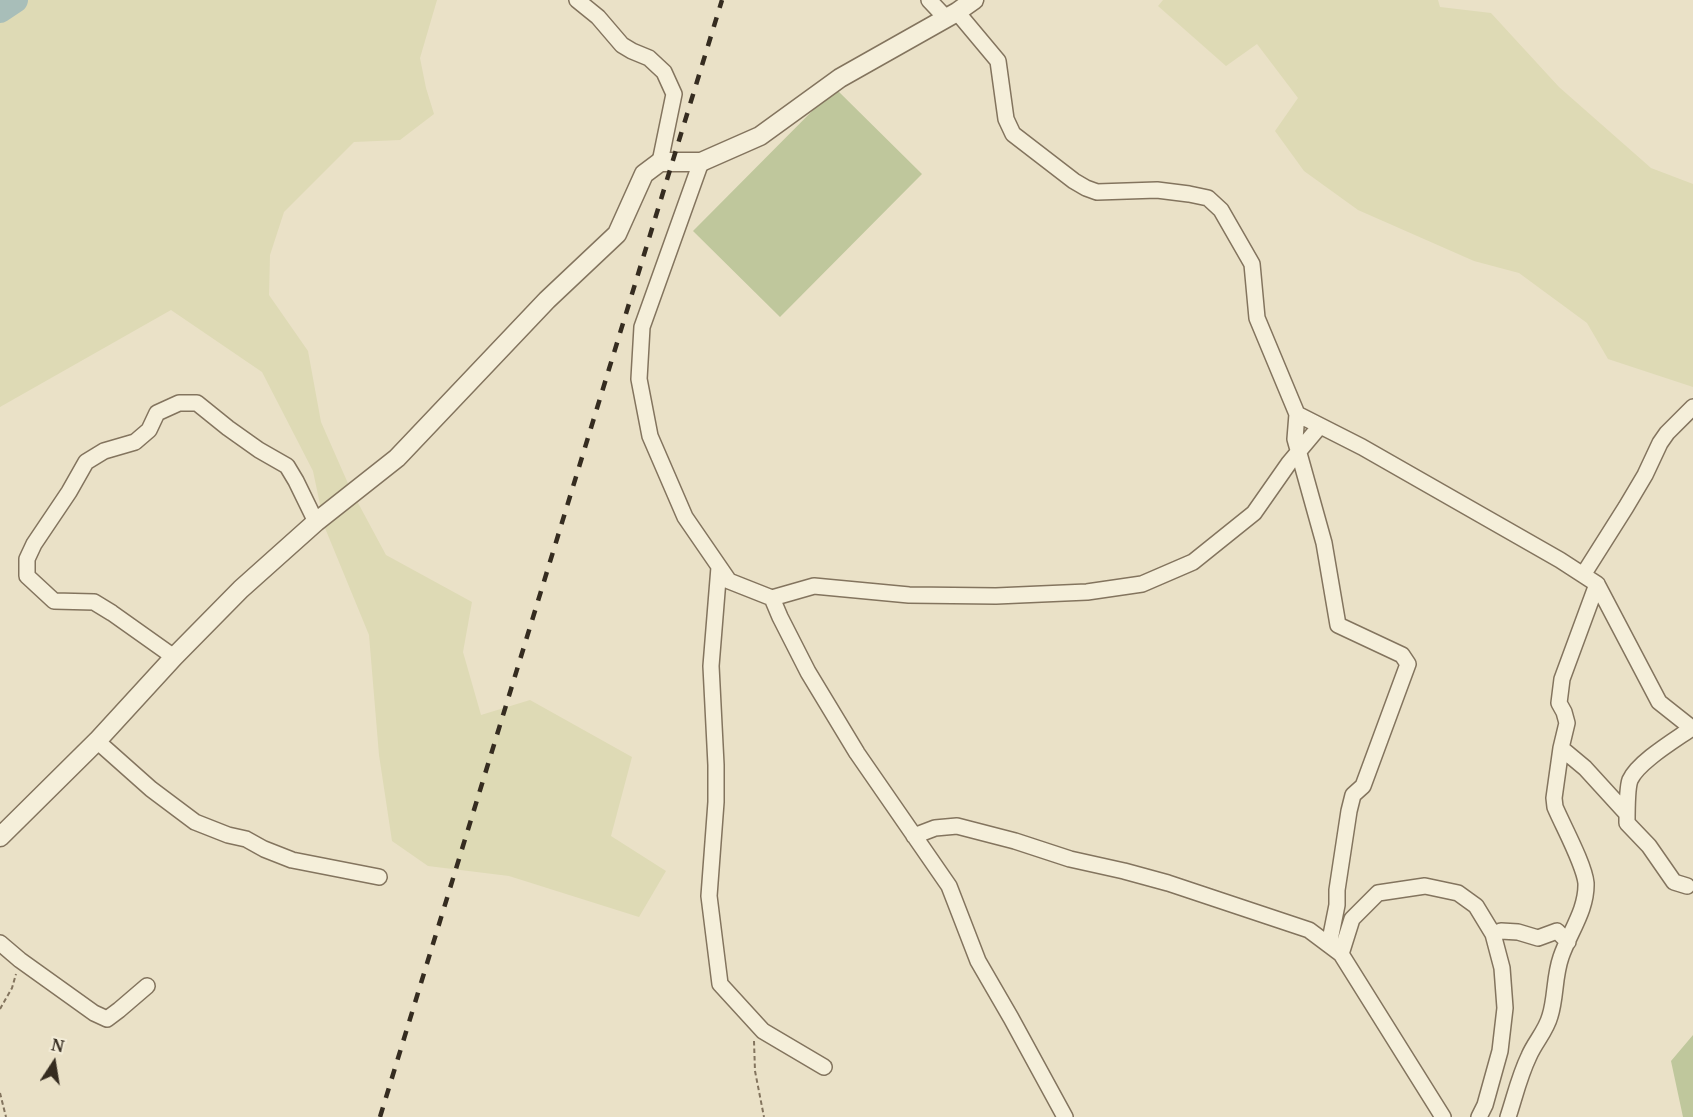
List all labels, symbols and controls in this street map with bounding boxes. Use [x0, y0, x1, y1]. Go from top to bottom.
north arrow [24, 1033, 84, 1093]
text: N [49, 1033, 66, 1057]

